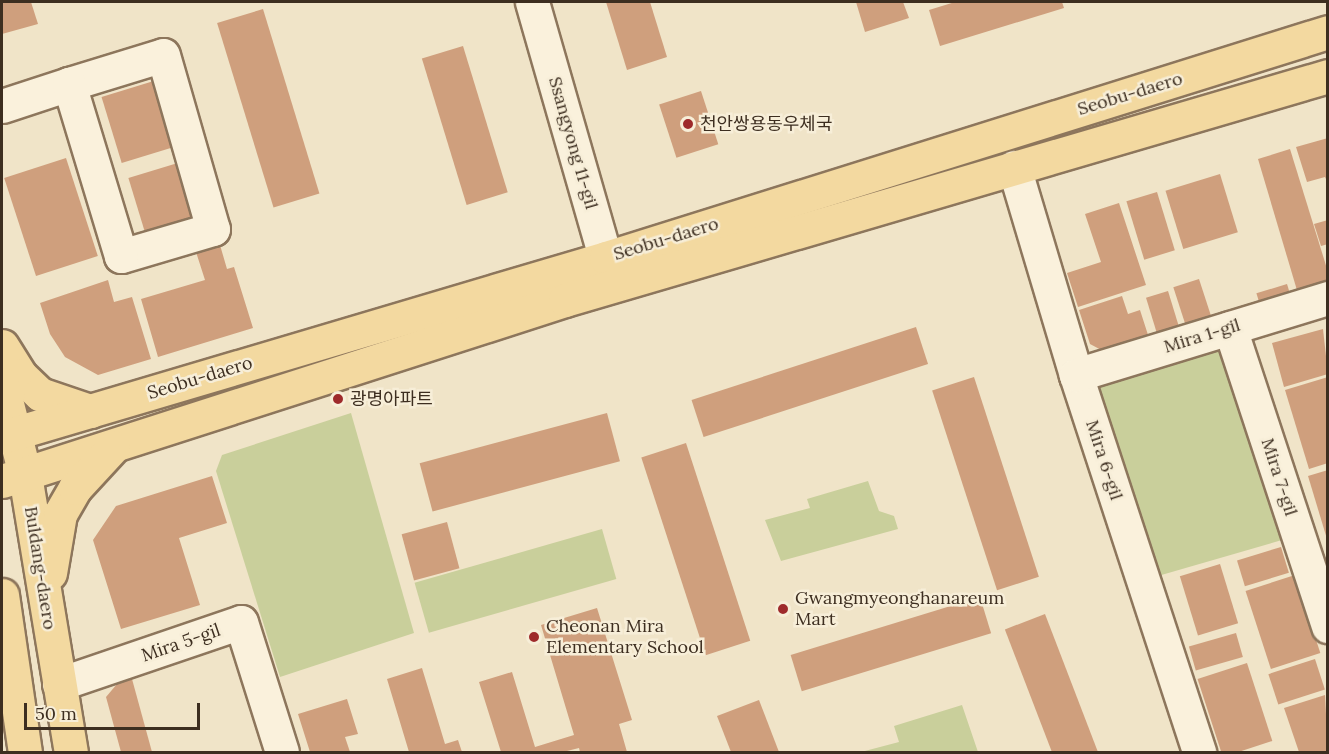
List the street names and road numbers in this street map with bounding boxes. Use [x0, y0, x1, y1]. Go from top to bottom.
street label: Seobu-daero [1075, 68, 1185, 120]
street label: Ssangyong 11-gil [544, 74, 602, 212]
street label: Seobu-daero [611, 213, 721, 265]
street label: Mira 1-gil [1161, 314, 1243, 358]
street label: Seobu-daero [145, 352, 255, 404]
street label: Mira 6-gil [1081, 417, 1127, 503]
street label: Mira 7-gil [1256, 435, 1302, 519]
street label: Buldang-daero [20, 505, 60, 631]
street label: Mira 5-gil [139, 619, 223, 667]

